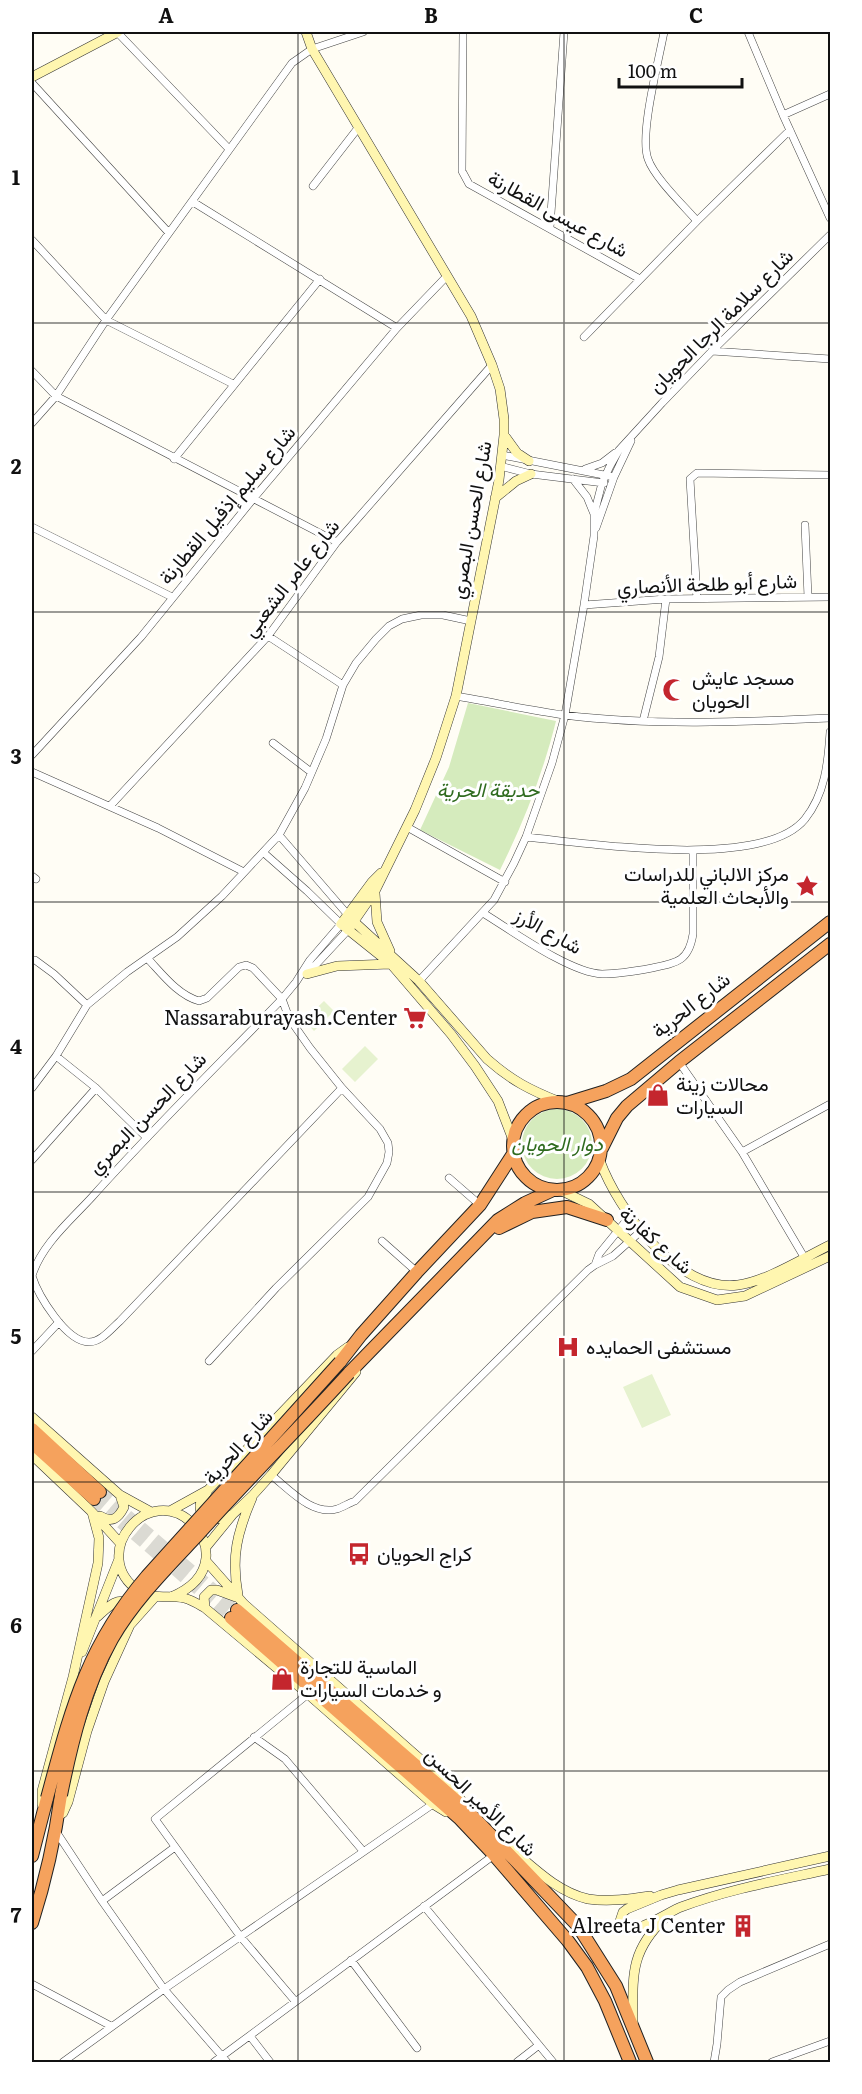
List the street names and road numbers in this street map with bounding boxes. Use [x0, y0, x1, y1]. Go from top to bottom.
street label: شارع عيسى القطارنة [483, 161, 635, 264]
street label: شارع سلامة الرجا الحويان [640, 240, 800, 400]
street label: شارع سليم إذفيل القطارنة [150, 418, 302, 590]
street label: شارع الحسن البصري [440, 438, 502, 602]
street label: شارع عامر الشعبي [234, 511, 348, 645]
street label: شارع أبو طلحة الأنصاري [616, 564, 798, 604]
street label: شارع الأرز [508, 898, 588, 961]
street label: شارع الحرية [644, 963, 736, 1045]
street label: شارع الحسن البصري [79, 1044, 215, 1182]
street label: شارع كفارنة [613, 1197, 701, 1280]
street label: شارع الحرية [194, 1401, 279, 1491]
street label: شارع الأمير الحسن [419, 1739, 545, 1863]

